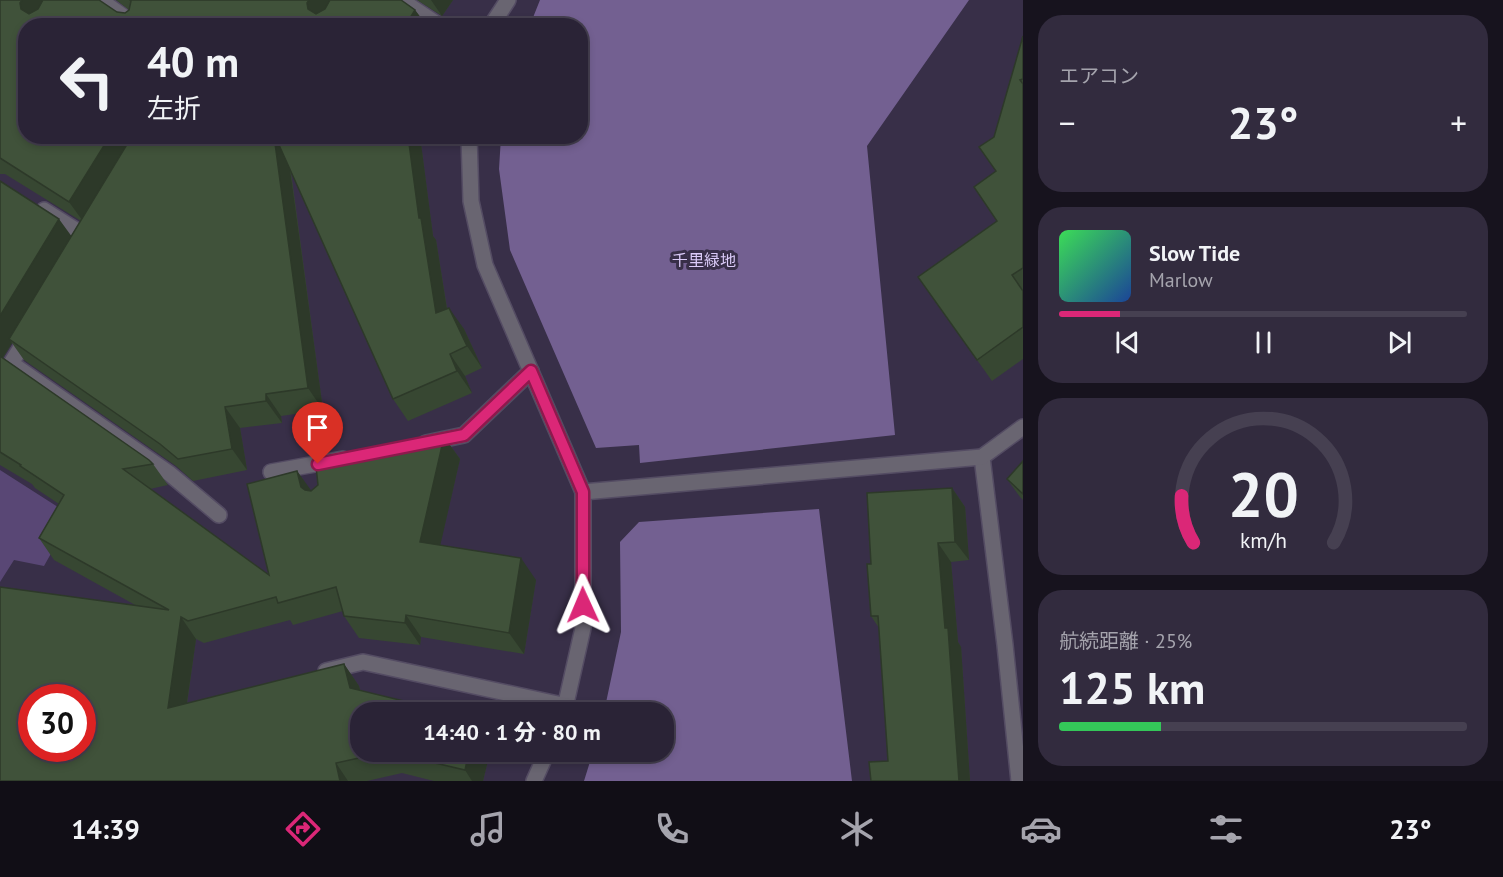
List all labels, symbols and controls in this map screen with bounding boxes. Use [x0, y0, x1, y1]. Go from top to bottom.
text: 40 m [147, 34, 239, 89]
icon: left [48, 42, 126, 120]
text: エアコン [1059, 63, 1139, 89]
text: 左折 [147, 91, 201, 125]
text: 23° [1228, 93, 1298, 151]
text: − [1059, 101, 1076, 144]
text: + [1450, 101, 1467, 144]
text: Slow Tide [1149, 239, 1240, 267]
park label: 千里緑地 [672, 250, 736, 270]
text: Marlow [1149, 267, 1213, 293]
icon: previous [1111, 326, 1144, 359]
icon: pause [1247, 326, 1280, 359]
icon: next [1383, 326, 1416, 359]
pin [292, 402, 343, 464]
icon: arrive [301, 411, 334, 444]
text: 20 [1228, 453, 1298, 534]
text: km/h [1239, 527, 1286, 555]
position arrow [551, 573, 615, 637]
text: 航続距離 · 25% [1059, 628, 1192, 654]
text: 125 km [1059, 658, 1205, 716]
speed limit sign: 30 [18, 684, 96, 762]
text: 14:40 · 1 分 · 80 m [423, 718, 601, 746]
icon: directions [282, 808, 324, 850]
icon: music [467, 808, 509, 850]
icon: phone [651, 808, 693, 850]
icon: climate [836, 808, 878, 850]
icon: car [1020, 808, 1062, 850]
icon: filters [1205, 808, 1247, 850]
text: 14:39 [71, 812, 140, 846]
text: 23° [1389, 812, 1432, 846]

